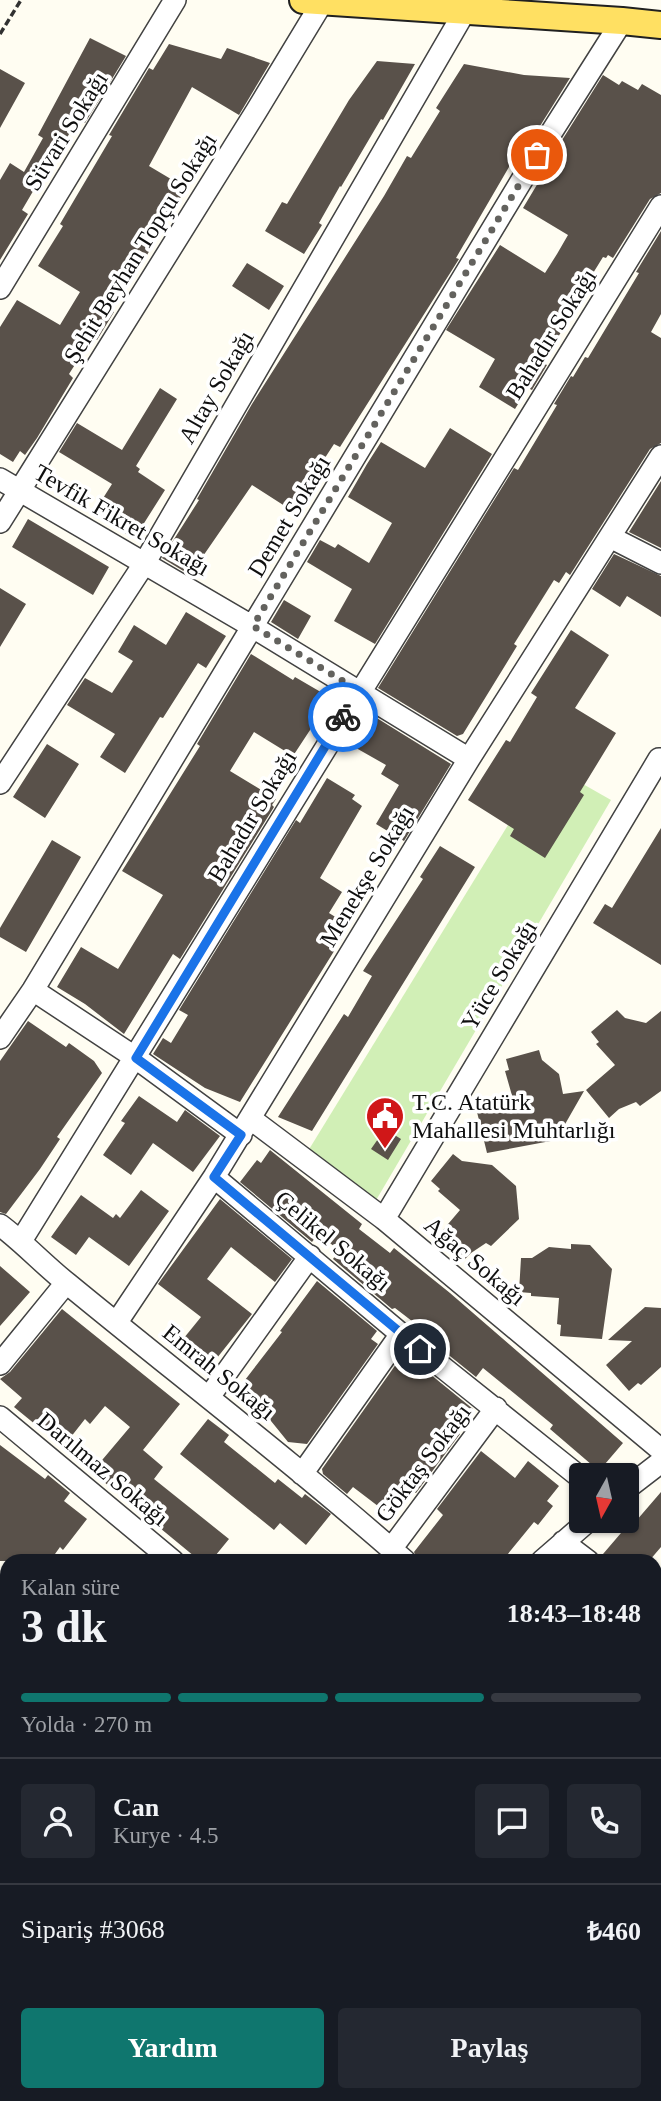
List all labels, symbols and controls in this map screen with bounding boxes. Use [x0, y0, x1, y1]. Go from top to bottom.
street label: Süvari Sokağı [19, 66, 113, 195]
pin [507, 125, 567, 185]
street label: Şehit Beyhan Topçu Sokağı [58, 128, 222, 368]
icon: bag [518, 136, 556, 174]
street label: Bahadır Sokağı [501, 264, 602, 404]
street label: Altay Sokağı [173, 326, 259, 448]
street label: Demet Sokağı [243, 450, 336, 581]
street label: Tevfik Fikret Sokağı [30, 459, 215, 581]
courier [308, 682, 378, 752]
icon: bike [324, 698, 362, 736]
street label: Bahadır Sokağı [203, 745, 302, 886]
street label: Menekşe Sokağı [315, 801, 419, 951]
street label: Yüce Sokağı [456, 915, 542, 1035]
place label: T.C. Atatürk Mahallesi Muhtarlığı [412, 1089, 616, 1143]
public building icon: T.C. Atatürk Mahallesi Muhtarlığı [364, 1095, 406, 1150]
street label: Çelikel Sokağı [270, 1185, 396, 1297]
street label: Ağaç Sokağı [419, 1211, 531, 1311]
street label: Emrah Sokağı [158, 1319, 281, 1425]
pin [390, 1319, 450, 1379]
icon: home [401, 1330, 439, 1368]
street label: Göktaş Sokağı [370, 1399, 476, 1527]
street label: Darılmaz Sokağı [33, 1407, 174, 1531]
north arrow [569, 1463, 639, 1533]
map controls [569, 1463, 639, 1533]
text: Kalan süre [21, 1575, 120, 1600]
text: 18:43–18:48 [507, 1599, 641, 1628]
text: 3 dk [21, 1601, 107, 1652]
text: Yolda · 270 m [21, 1712, 152, 1737]
button: person [21, 1784, 95, 1858]
button: chat [475, 1784, 549, 1858]
button: phone [567, 1784, 641, 1858]
text: Can [113, 1793, 159, 1822]
text: Kurye · 4.5 [113, 1823, 218, 1848]
text: Sipariş #3068 [21, 1915, 165, 1944]
text: ₺460 [587, 1917, 641, 1946]
button: Yardım [21, 2008, 324, 2088]
button: Paylaş [338, 2008, 641, 2088]

